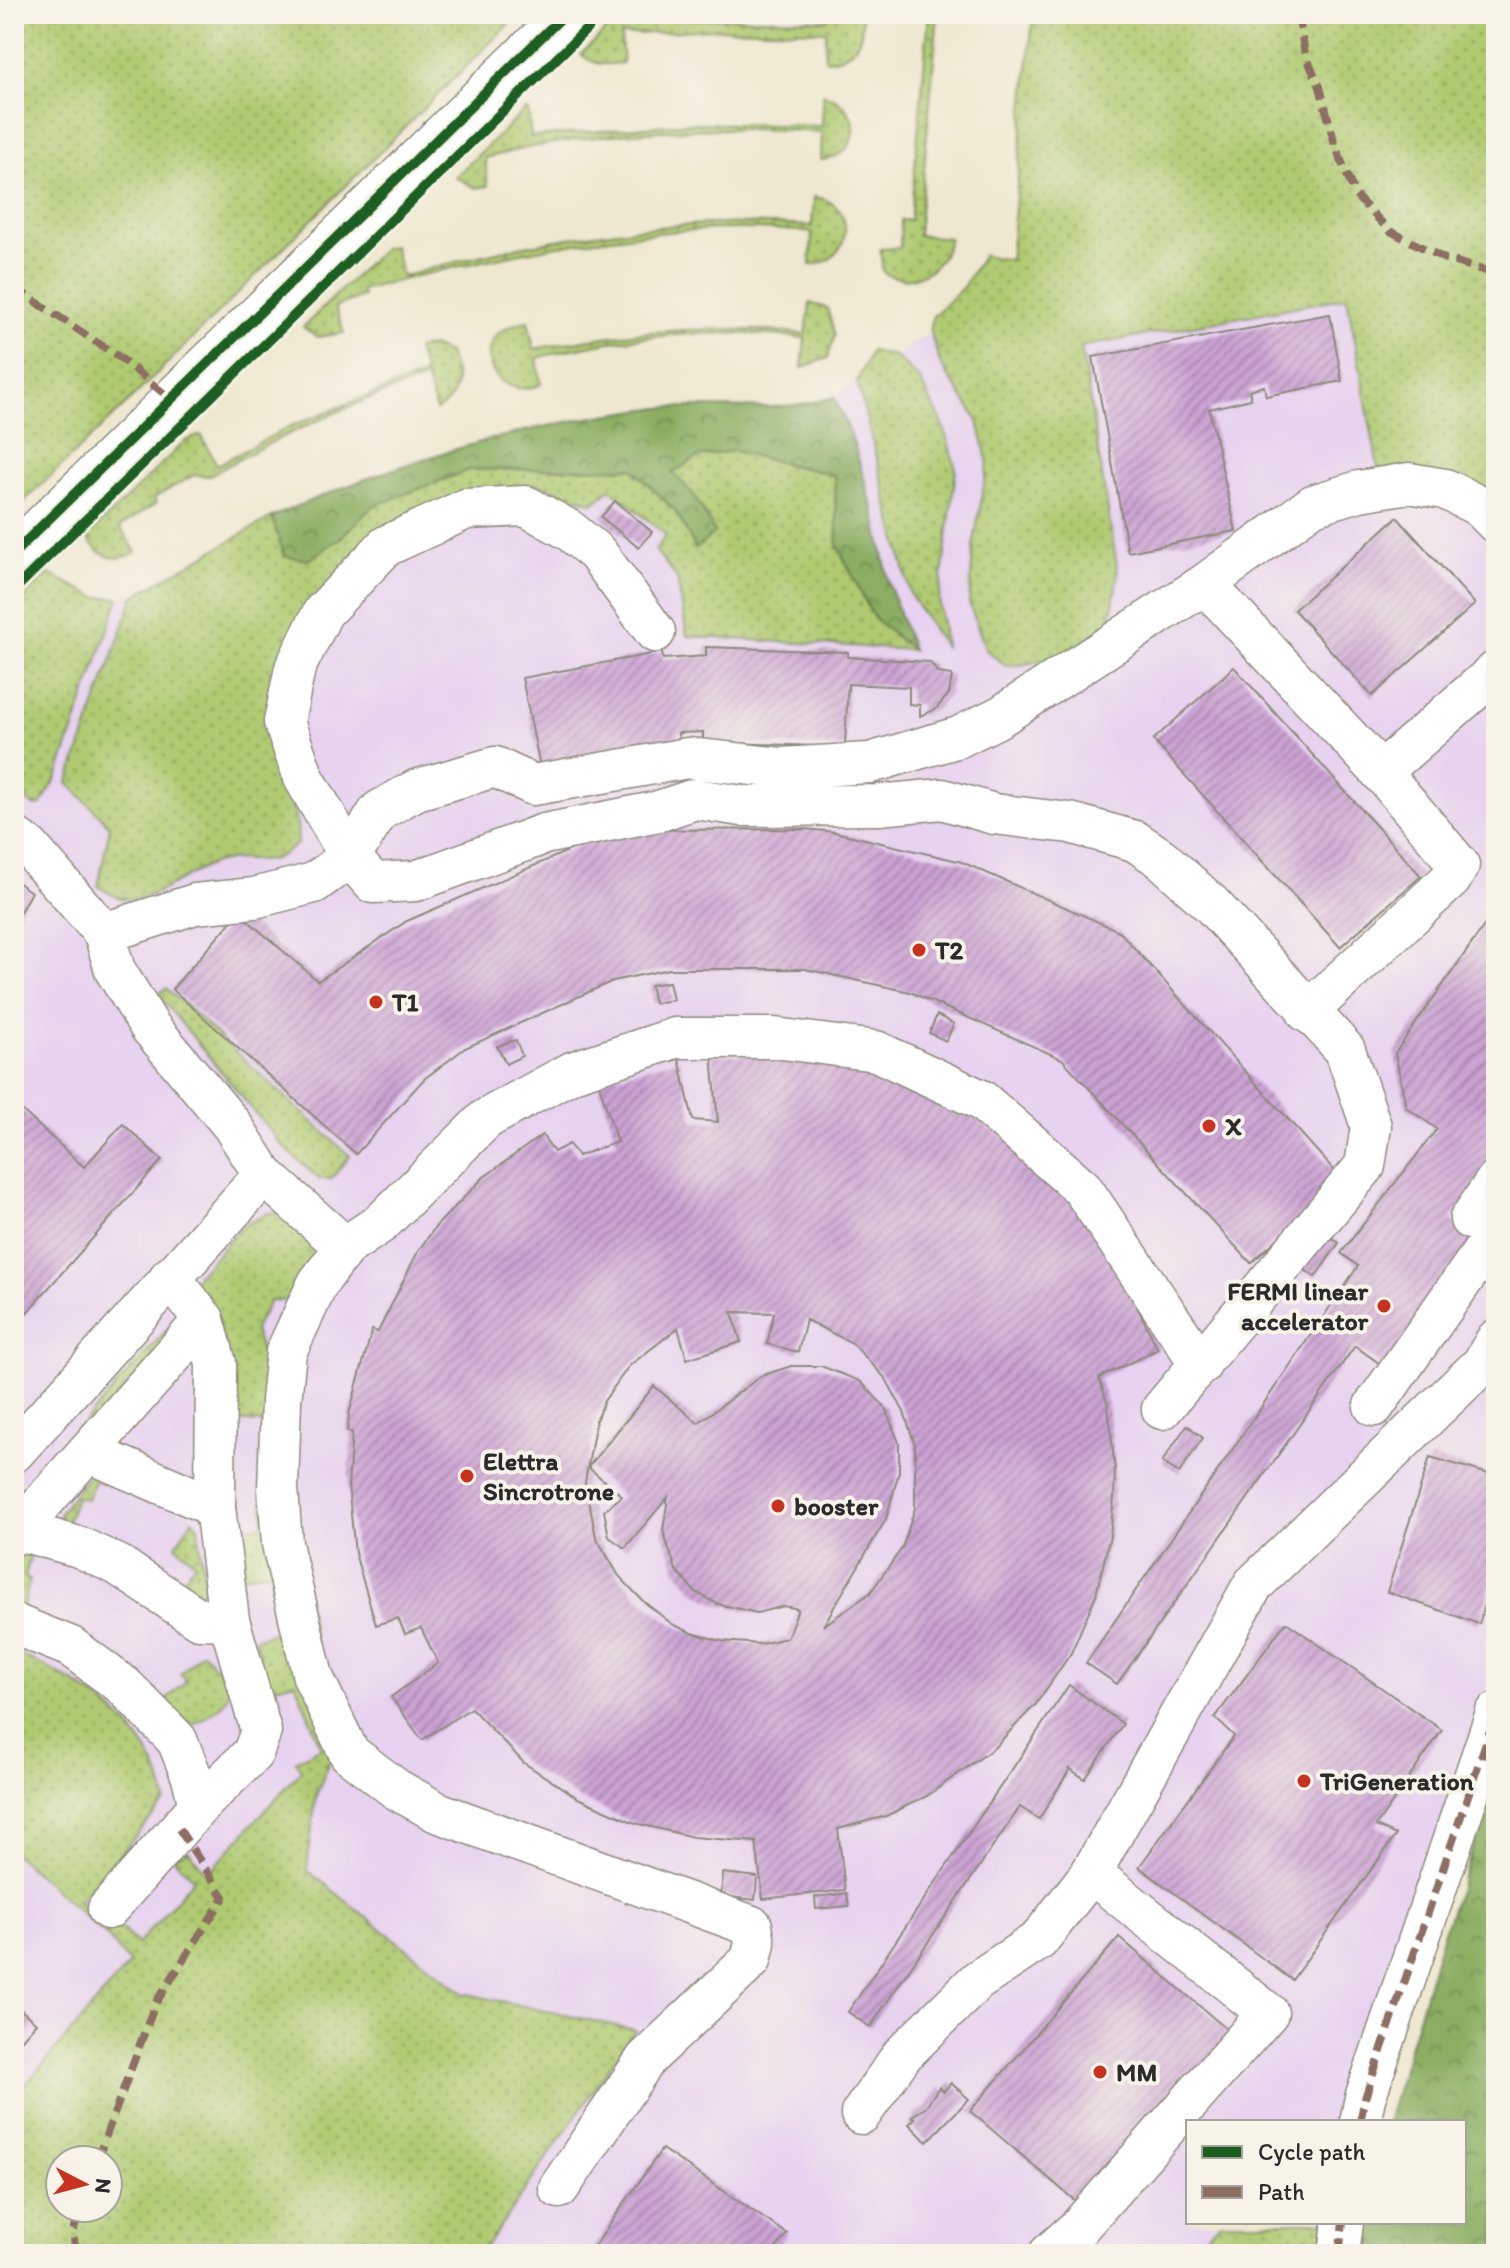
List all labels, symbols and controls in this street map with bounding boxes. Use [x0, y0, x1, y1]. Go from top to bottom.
place label: T2 [934, 934, 964, 966]
marker: T2 [910, 941, 928, 959]
place label: T1 [391, 986, 419, 1018]
marker: T1 [367, 993, 385, 1011]
place label: X [1225, 1110, 1242, 1142]
marker: X [1200, 1117, 1218, 1135]
place label: FERMI linear accelerator [1227, 1275, 1369, 1337]
marker: FERMI linear accelerator [1375, 1297, 1393, 1315]
place label: Elettra Sincrotrone [483, 1445, 614, 1507]
marker: Elettra Sincrotrone [458, 1467, 476, 1485]
place label: booster [794, 1490, 879, 1522]
marker: booster [769, 1497, 787, 1515]
place label: TriGeneration [1319, 1765, 1474, 1797]
marker: TriGeneration [1295, 1772, 1313, 1790]
place label: MM [1116, 2056, 1157, 2088]
marker: MM [1091, 2063, 1109, 2081]
legend [1186, 2120, 1466, 2224]
text: Cycle path [1258, 2137, 1365, 2166]
north arrow [44, 2144, 124, 2224]
text: N [89, 2177, 118, 2195]
text: Path [1258, 2177, 1305, 2206]

